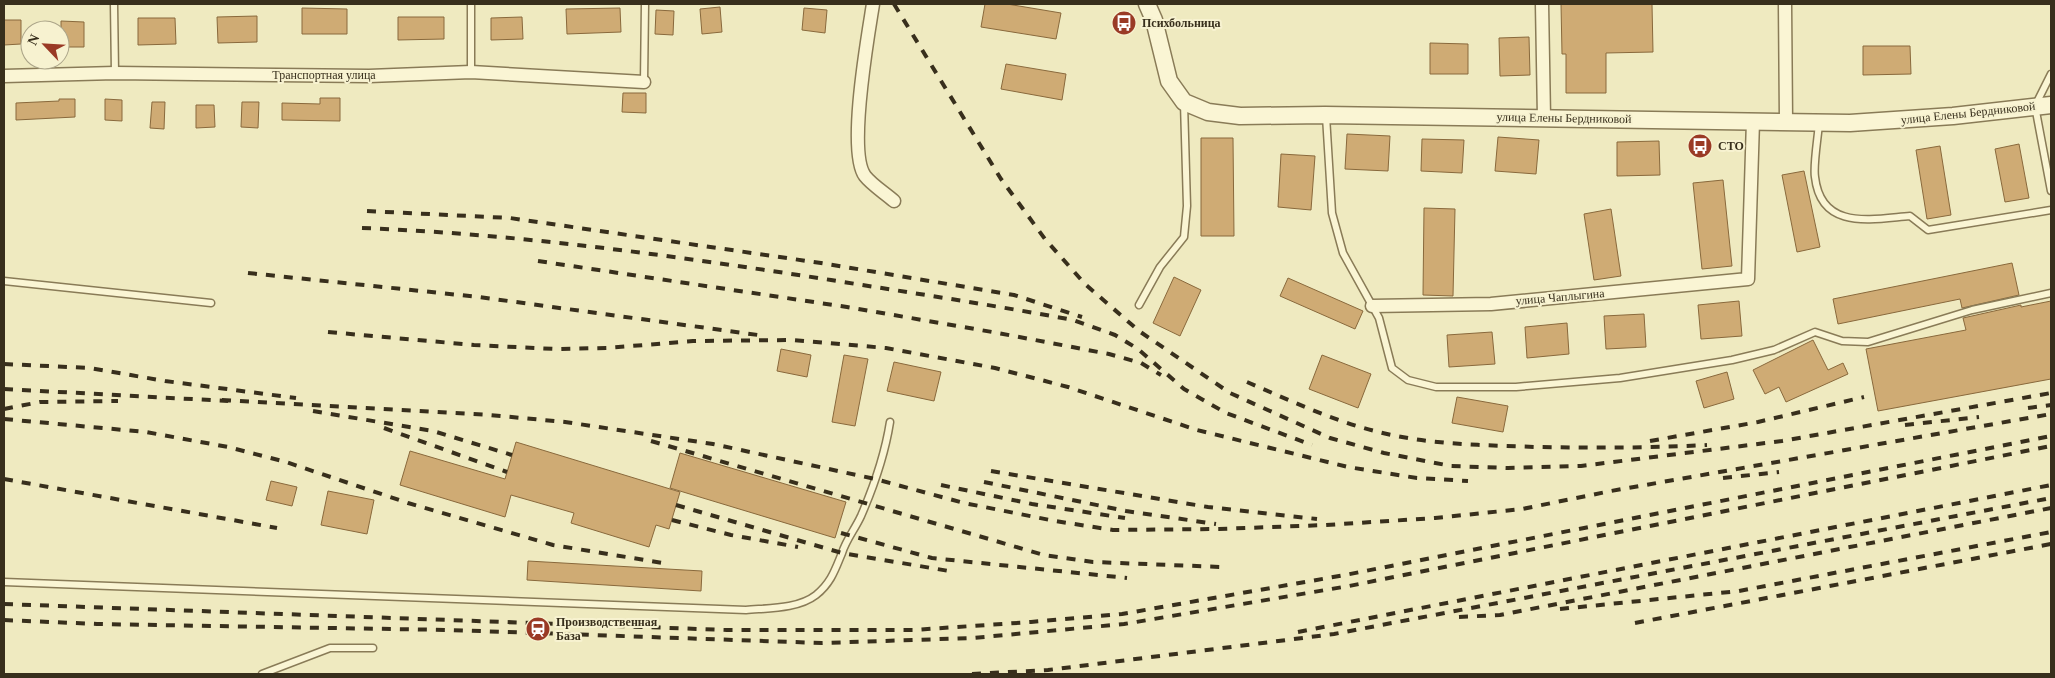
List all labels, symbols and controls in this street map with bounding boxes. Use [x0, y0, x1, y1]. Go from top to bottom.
bus stop icon: Психбольница [1111, 10, 1137, 36]
place label: Психбольница [1142, 16, 1221, 30]
north arrow [20, 20, 70, 70]
text: N [25, 32, 43, 47]
street label: Транспортная улица [272, 68, 376, 82]
street label: улица Елены Бердниковой [1900, 99, 2036, 127]
street label: улица Елены Бердниковой [1496, 110, 1632, 126]
bus stop icon: СТО [1687, 133, 1713, 159]
place label: СТО [1718, 139, 1744, 153]
street label: улица Чаплыгина [1515, 286, 1606, 308]
place label: Производственная База [556, 615, 658, 643]
station icon: Производственная База [525, 616, 551, 642]

